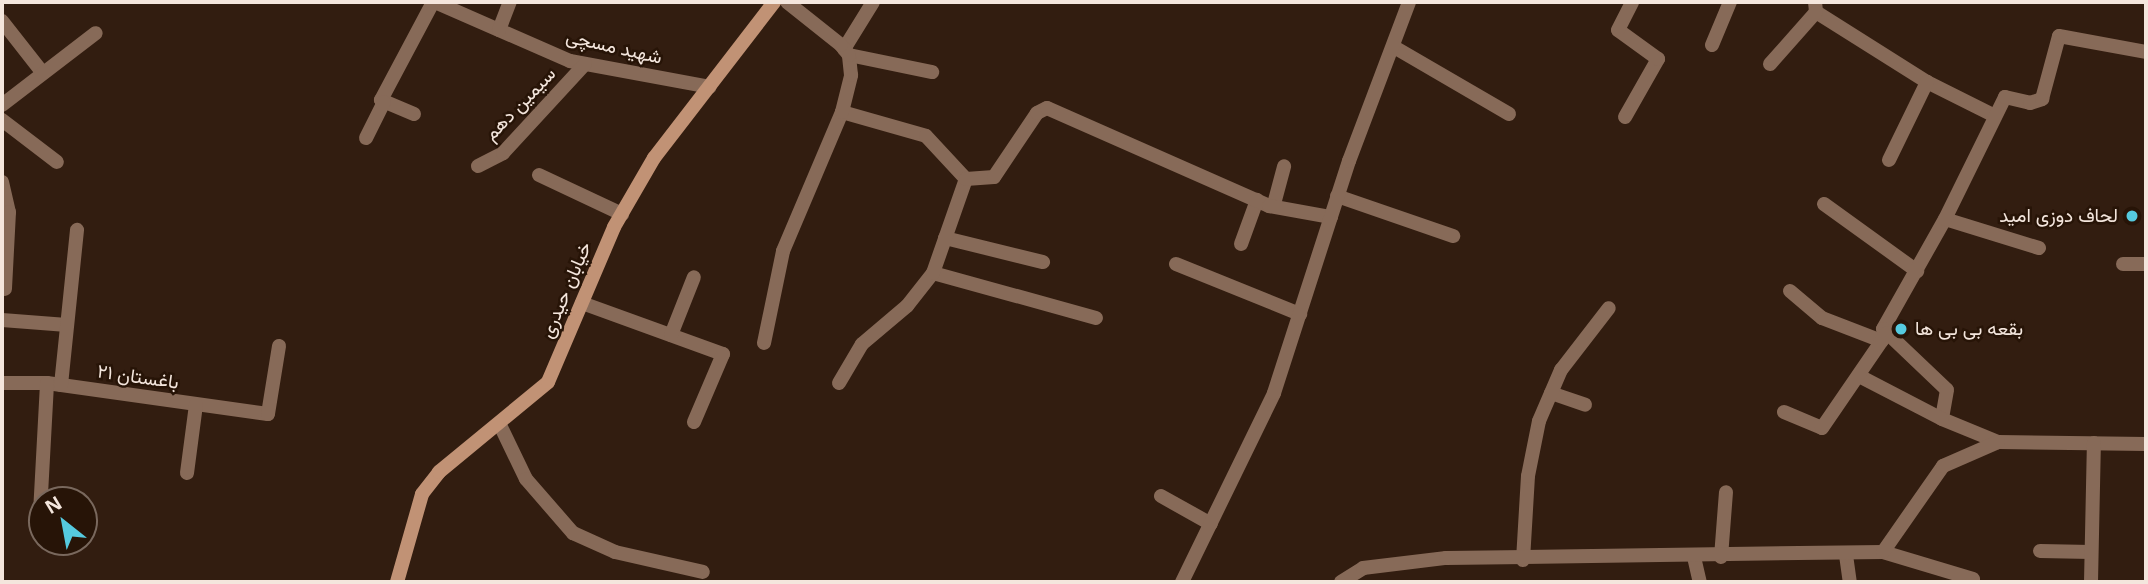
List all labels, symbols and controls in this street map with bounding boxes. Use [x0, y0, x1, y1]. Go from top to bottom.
street label: شهید مسچی [564, 25, 664, 69]
street label: سیمین دهم [479, 63, 561, 145]
place label: لحاف دوزی امید [1999, 205, 2118, 227]
marker: لحاف دوزی امید [2124, 208, 2140, 224]
street label: خیابان حیدری [535, 238, 597, 342]
place label: بقعه بی بی ها [1915, 318, 2023, 340]
marker: بقعه بی بی ها [1893, 321, 1909, 337]
street label: باغستان ۲۱ [96, 360, 180, 394]
north arrow [28, 486, 98, 556]
text: N [40, 490, 67, 520]

